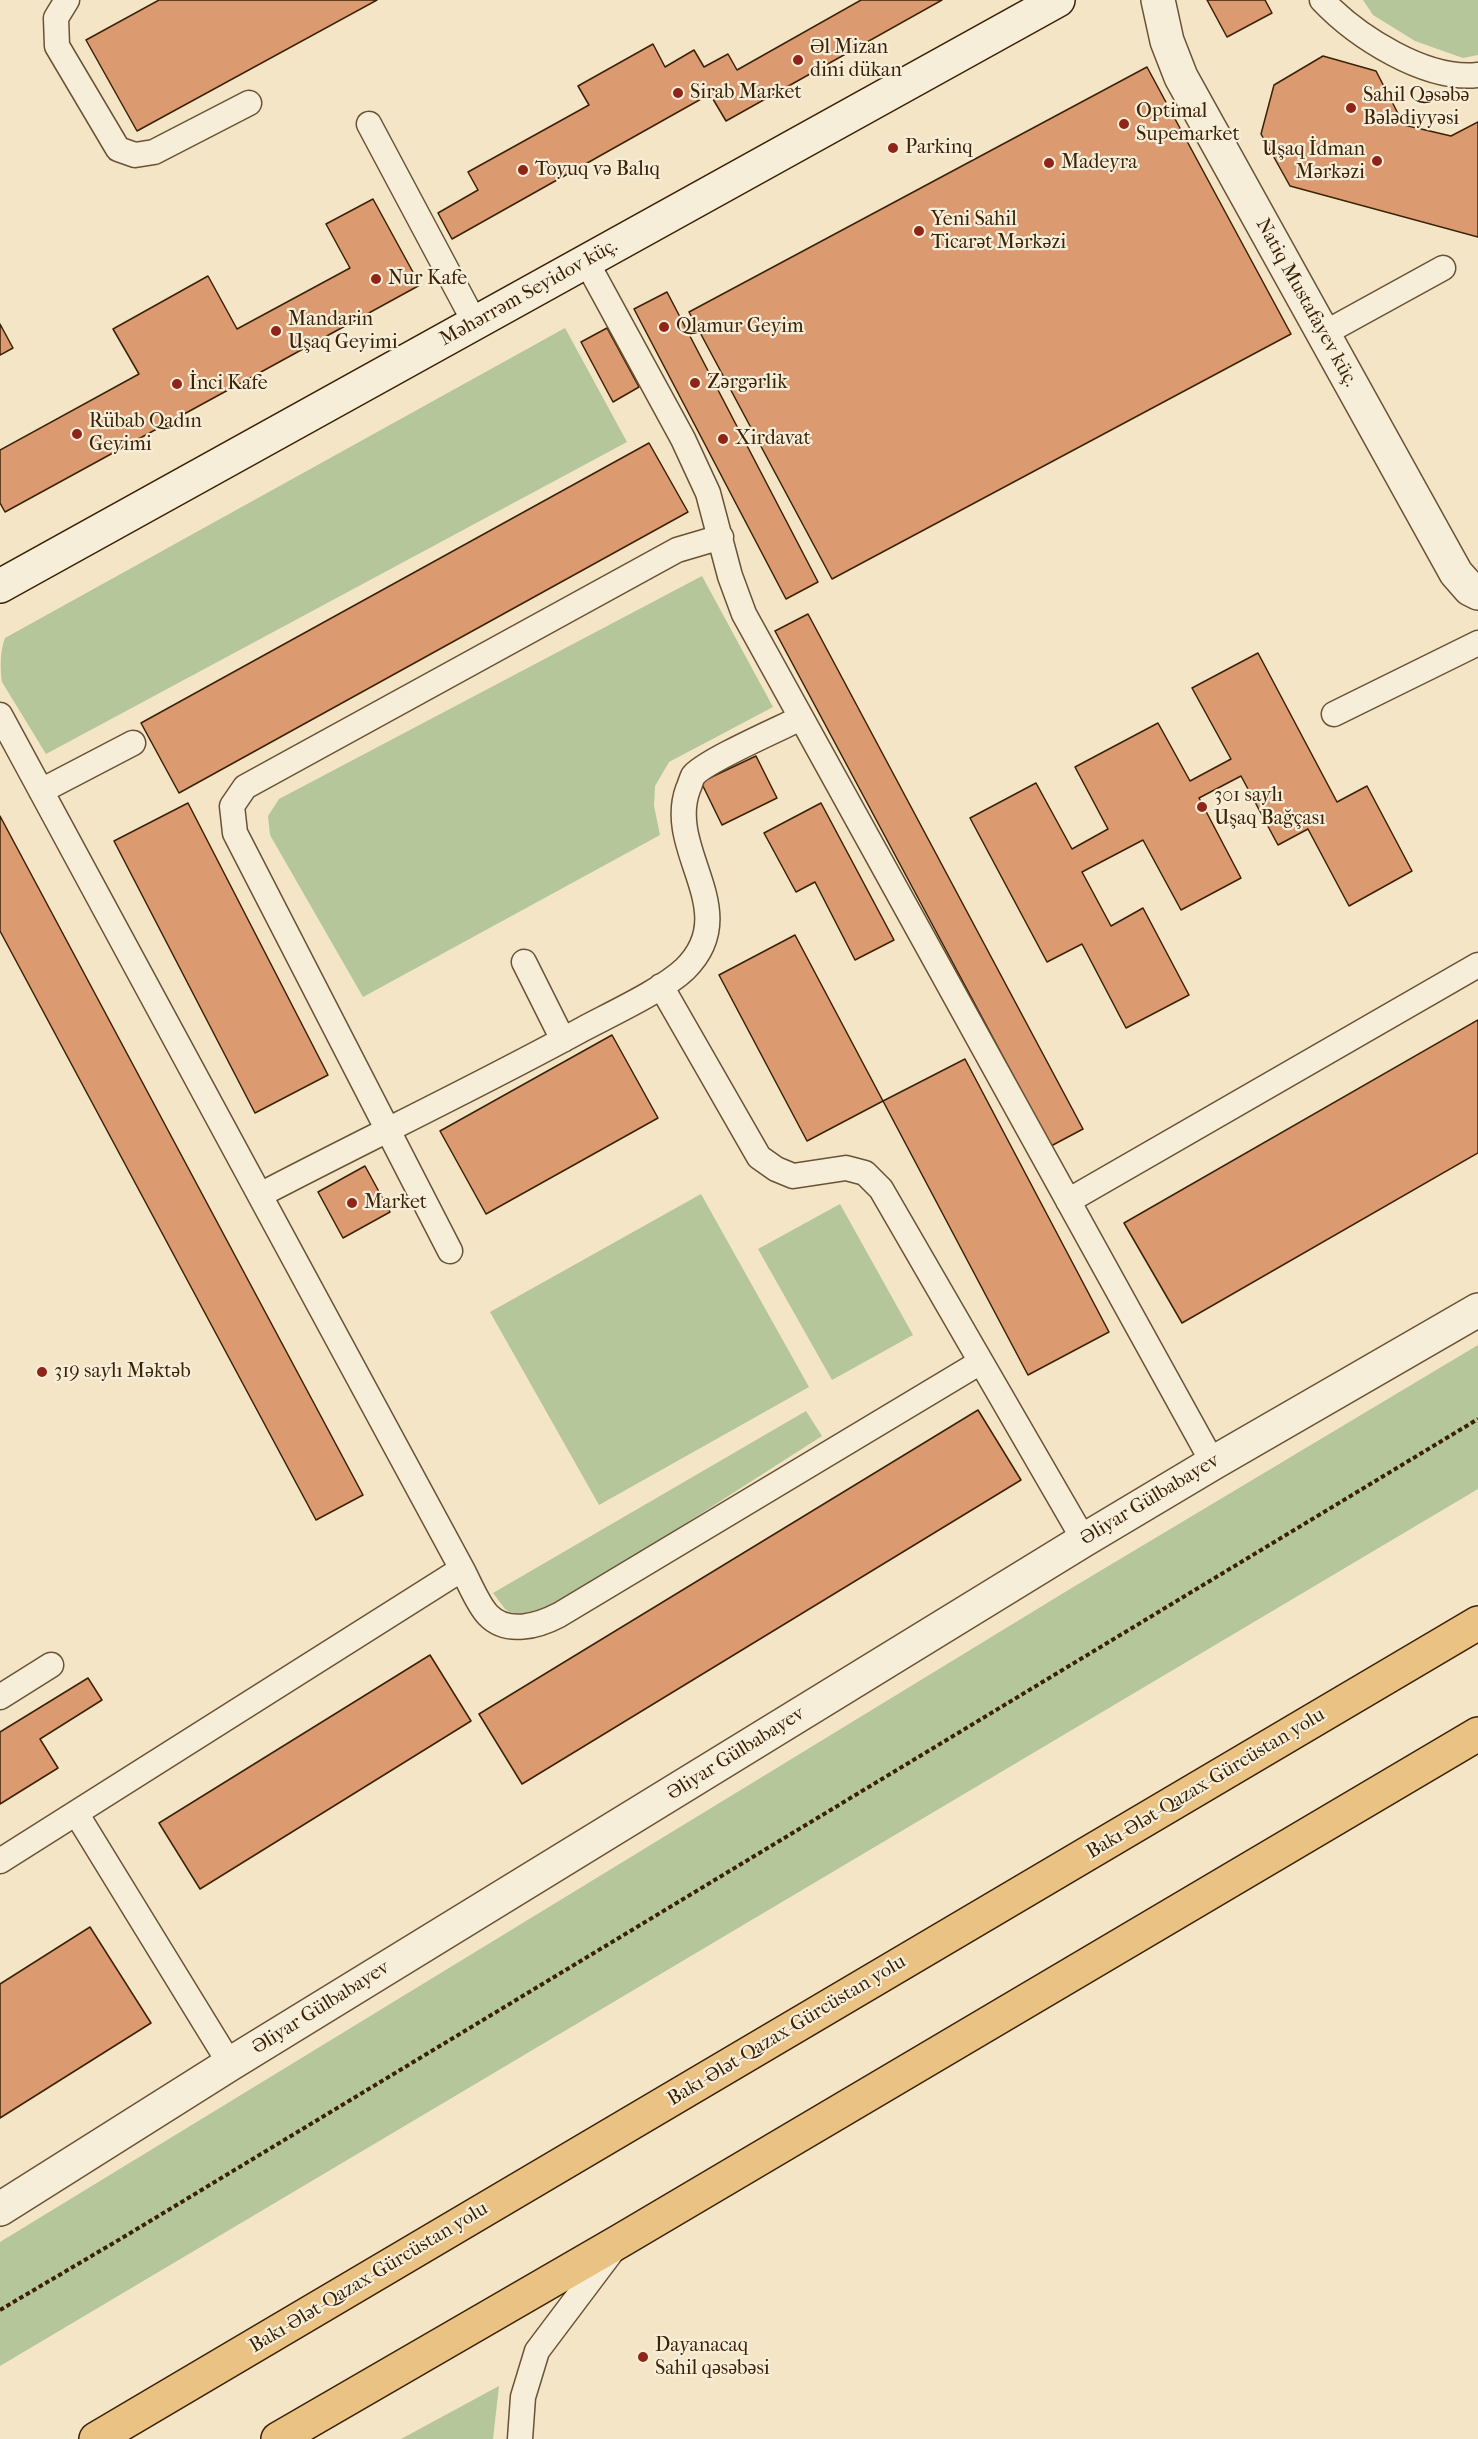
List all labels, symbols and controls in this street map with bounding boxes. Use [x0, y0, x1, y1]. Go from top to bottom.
place label: Əl Mizan dini dükan [810, 36, 902, 83]
marker: Əl Mizan dini dükan [791, 53, 805, 67]
place label: Sirab Market [690, 81, 802, 105]
place label: Sahil Qəsəbə Bələdiyyəsi [1363, 84, 1469, 131]
marker: Sirab Market [671, 86, 685, 100]
place label: Optimal Supemarket [1136, 100, 1240, 147]
marker: Sahil Qəsəbə Bələdiyyəsi [1344, 101, 1358, 115]
marker: Optimal Supemarket [1117, 117, 1131, 131]
place label: Parkinq [905, 136, 973, 160]
place label: Uşaq İdman Mərkəzi [1262, 138, 1365, 185]
marker: Parkinq [886, 141, 900, 155]
place label: Madeyra [1061, 151, 1137, 175]
marker: Uşaq İdman Mərkəzi [1370, 154, 1384, 168]
marker: Madeyra [1042, 156, 1056, 170]
place label: Toyuq və Balıq [535, 158, 660, 182]
marker: Toyuq və Balıq [516, 163, 530, 177]
place label: Yeni Sahil Ticarət Mərkəzi [931, 208, 1066, 255]
street label: Natiq Mustafayev küç. [1250, 215, 1362, 391]
marker: Yeni Sahil Ticarət Mərkəzi [912, 224, 926, 238]
street label: Məhərrəm Seyidov küç. [436, 234, 622, 352]
place label: Nur Kafe [388, 267, 467, 291]
marker: Nur Kafe [369, 272, 383, 286]
place label: Mandarin Uşaq Geyimi [288, 308, 398, 355]
place label: Qlamur Geyim [676, 315, 804, 339]
marker: Qlamur Geyim [657, 320, 671, 334]
marker: Mandarin Uşaq Geyimi [269, 324, 283, 338]
place label: Zərgərlik [707, 371, 788, 395]
place label: İnci Kafe [189, 372, 268, 396]
marker: Zərgərlik [688, 376, 702, 390]
marker: İnci Kafe [170, 377, 184, 391]
place label: Rübab Qadın Geyimi [89, 410, 202, 457]
marker: Rübab Qadın Geyimi [70, 427, 84, 441]
place label: Xirdavat [735, 427, 811, 451]
marker: Xirdavat [716, 432, 730, 446]
place label: 301 saylı Uşaq Bağçası [1214, 784, 1325, 831]
marker: 301 saylı Uşaq Bağçası [1195, 800, 1209, 814]
place label: Market [364, 1191, 427, 1215]
marker: Market [345, 1196, 359, 1210]
place label: 319 saylı Məktəb [54, 1360, 191, 1384]
marker: 319 saylı Məktəb [35, 1365, 49, 1379]
street label: Əliyar Gülbabayev [1076, 1449, 1224, 1551]
street label: Əliyar Gülbabayev [663, 1702, 809, 1806]
street label: Bakı-Ələt-Qazax-Gürcüstan yolu [1082, 1703, 1330, 1865]
street label: Bakı-Ələt-Qazax-Gürcüstan yolu [663, 1950, 911, 2112]
street label: Əliyar Gülbabayev [248, 1956, 394, 2060]
street label: Bakı-Ələt-Qazax-Gürcüstan yolu [245, 2197, 493, 2359]
place label: Dayanacaq Sahil qəsəbəsi [655, 2334, 770, 2381]
marker: Dayanacaq Sahil qəsəbəsi [636, 2350, 650, 2364]

